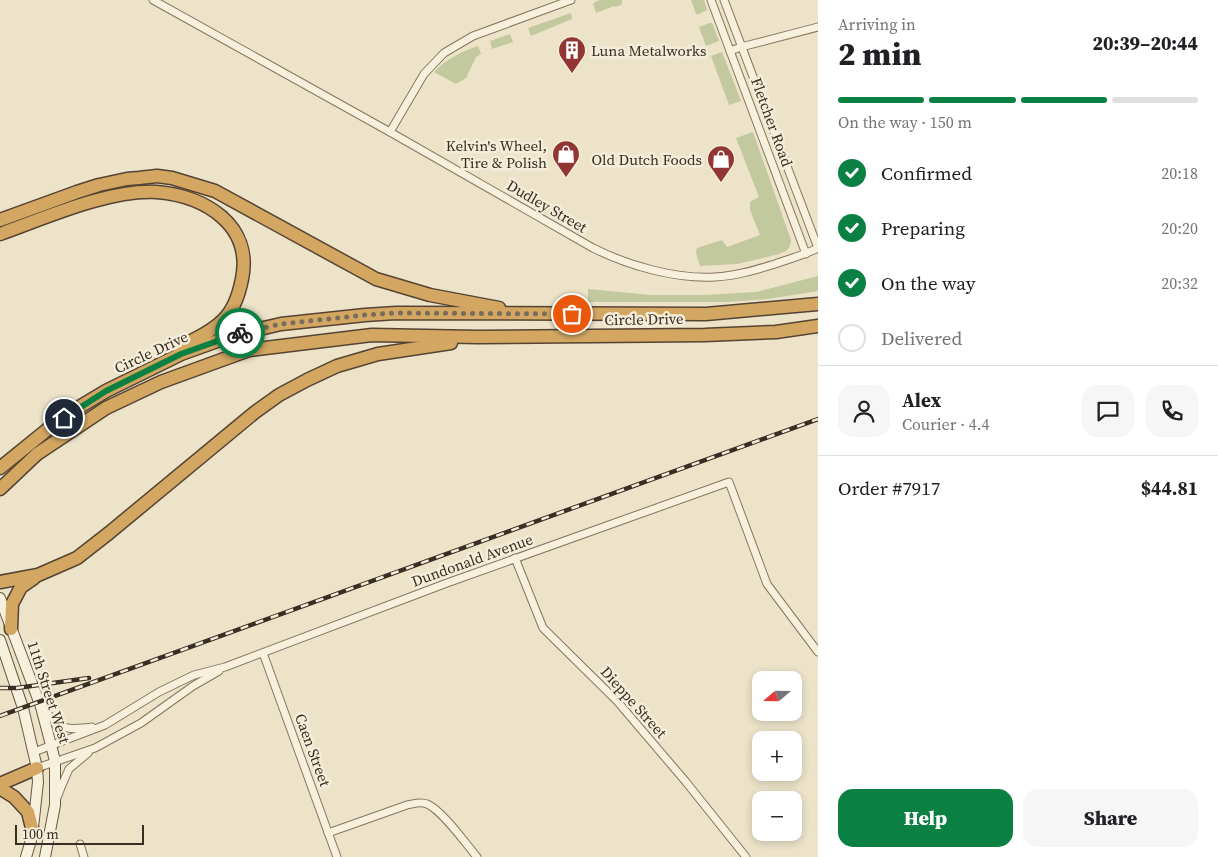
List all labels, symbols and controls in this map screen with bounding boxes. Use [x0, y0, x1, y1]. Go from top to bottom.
text: Arriving in [838, 13, 916, 35]
text: 20:39–20:44 [1093, 30, 1198, 56]
text: 2 min [838, 32, 921, 76]
building icon: Luna Metalworks [557, 35, 587, 74]
place label: Luna Metalworks [591, 40, 706, 61]
street label: Fletcher Road [746, 75, 798, 170]
text: On the way · 150 m [838, 111, 972, 133]
place label: Kelvin's Wheel, Tire & Polish [446, 135, 547, 173]
shop icon: Kelvin's Wheel, Tire & Polish [551, 139, 581, 178]
shop icon: Old Dutch Foods [706, 144, 736, 183]
place label: Old Dutch Foods [591, 149, 702, 170]
icon: check [838, 159, 866, 187]
text: Confirmed [881, 160, 972, 186]
text: 20:18 [1161, 162, 1198, 184]
street label: Dudley Street [503, 174, 591, 238]
icon: check [838, 214, 866, 242]
text: Preparing [881, 215, 965, 241]
text: 20:20 [1161, 217, 1198, 239]
icon: check [838, 269, 866, 297]
text: On the way [881, 270, 976, 296]
text: 20:32 [1161, 272, 1198, 294]
pin [551, 293, 593, 335]
icon: bag [558, 300, 586, 328]
courier [215, 308, 265, 358]
street label: Circle Drive [604, 308, 684, 330]
icon: bike [226, 319, 254, 347]
text: Delivered [881, 325, 962, 351]
street label: Circle Drive [111, 326, 192, 378]
button: person [838, 385, 890, 437]
button: chat [1082, 385, 1134, 437]
button: phone [1146, 385, 1198, 437]
text: Alex [902, 387, 941, 413]
pin [43, 397, 85, 439]
icon: home [50, 404, 78, 432]
text: Courier · 4.4 [902, 413, 990, 435]
text: Order #7917 [838, 475, 940, 501]
text: $44.81 [1141, 475, 1198, 501]
street label: Dundonald Avenue [408, 528, 536, 592]
street label: 11th Street West [23, 638, 75, 746]
street label: Dieppe Street [596, 662, 672, 743]
north arrow [752, 671, 802, 721]
map controls [752, 671, 802, 841]
street label: Caen Street [290, 711, 336, 789]
button: + [752, 731, 802, 781]
button: Help [838, 789, 1013, 847]
button: Share [1023, 789, 1198, 847]
button: − [752, 791, 802, 841]
scale bar [15, 822, 144, 845]
text: 100 m [22, 824, 59, 844]

